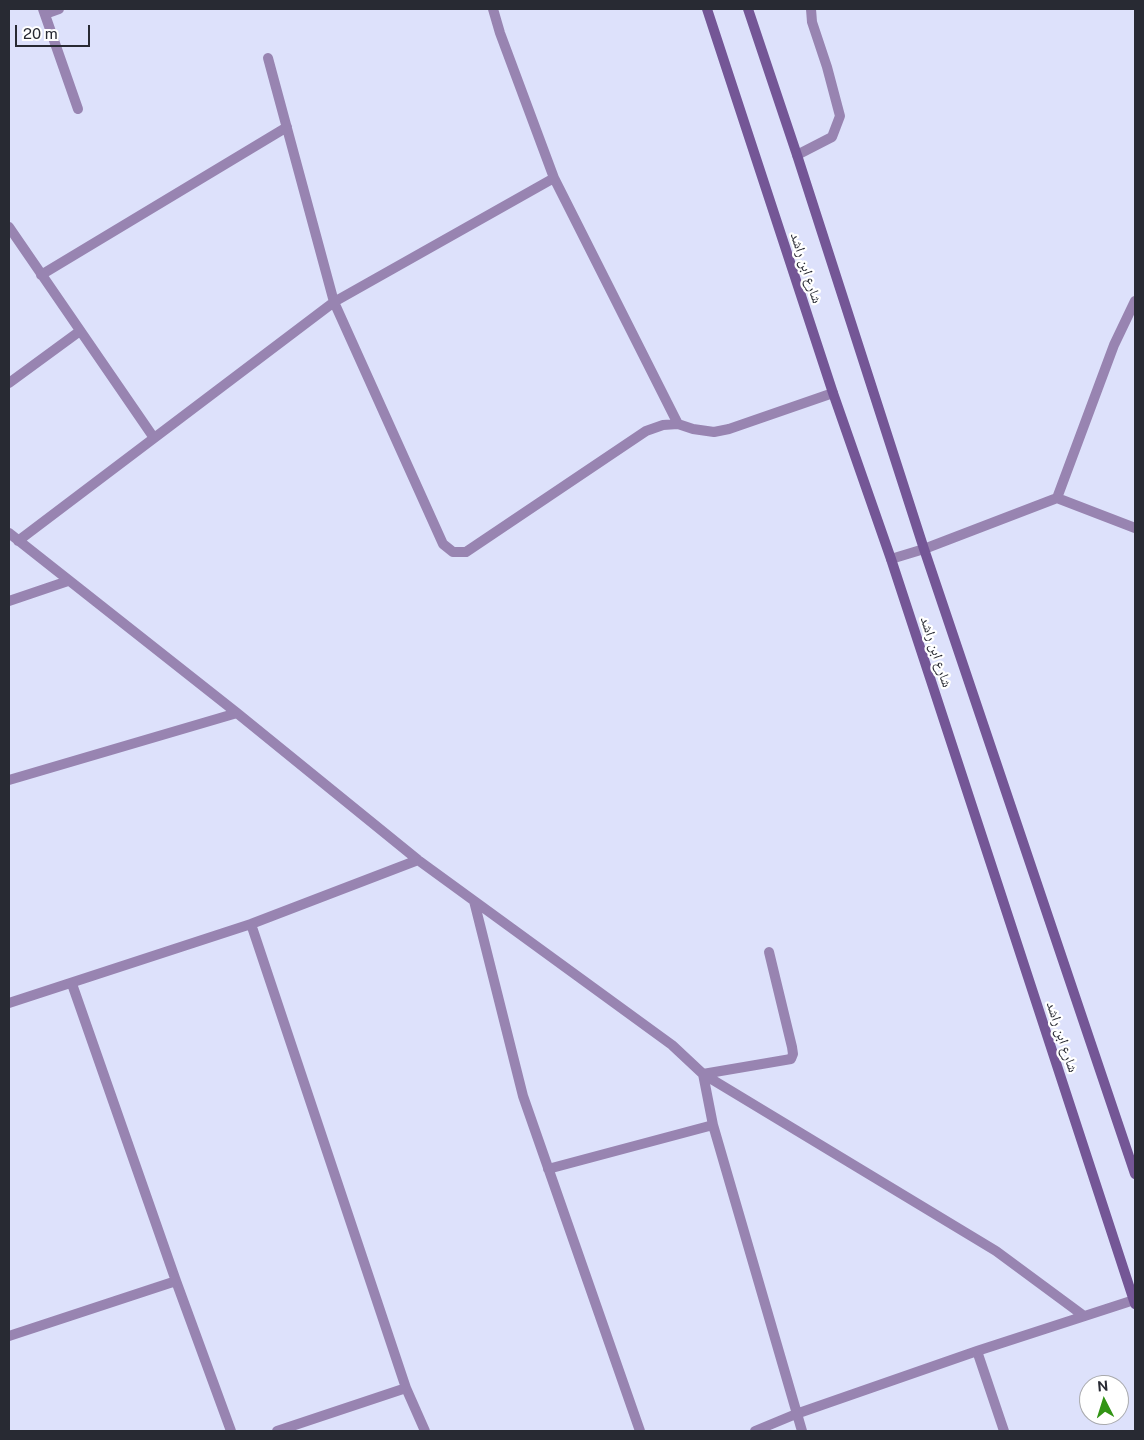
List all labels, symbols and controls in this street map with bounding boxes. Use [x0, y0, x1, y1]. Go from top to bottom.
scale bar [18, 15, 92, 47]
text: 20 m [23, 25, 58, 42]
street label: شارع ابن راشد [787, 231, 825, 305]
street label: شارع ابن راشد [917, 615, 955, 689]
street label: شارع ابن راشد [1043, 1000, 1081, 1074]
north arrow [1079, 1375, 1129, 1425]
text: N [1097, 1378, 1109, 1395]

